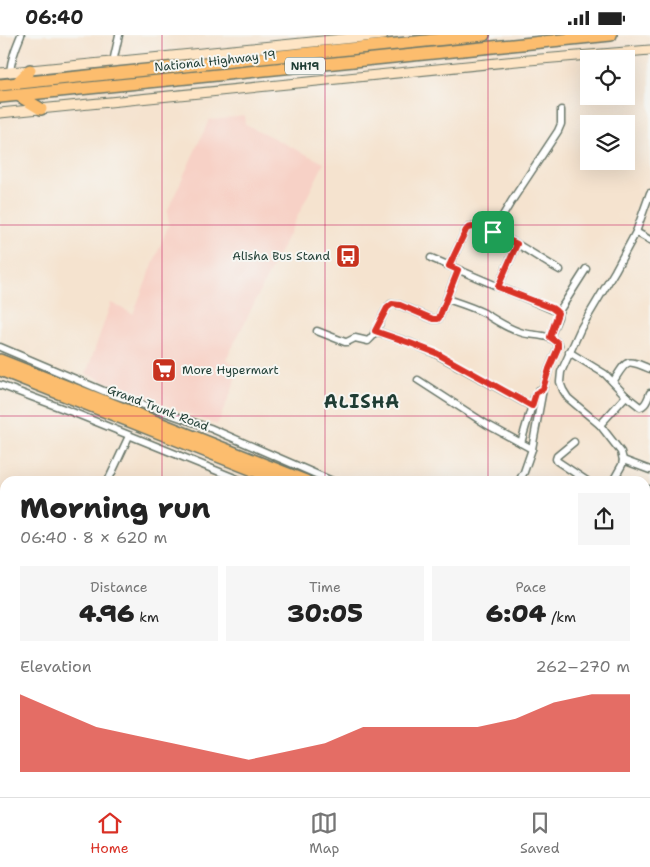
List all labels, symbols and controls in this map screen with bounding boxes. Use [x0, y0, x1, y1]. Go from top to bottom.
text: 06:40 [25, 5, 83, 30]
street label: National Highway 19 [153, 47, 277, 75]
map controls [580, 50, 635, 170]
button: locate [580, 50, 635, 105]
road number: NH19 [285, 57, 325, 75]
button: layers [580, 115, 635, 170]
pin [472, 211, 514, 253]
icon: arrive [479, 218, 507, 246]
bus stop icon: Alisha Bus Stand [335, 243, 361, 269]
place label: Alisha Bus Stand [232, 248, 330, 264]
supermarket icon: More Hypermart [151, 357, 177, 383]
place label: More Hypermart [182, 362, 279, 378]
street label: Grand Trunk Road [105, 381, 211, 435]
district label: ALISHA [324, 390, 400, 414]
text: Morning run [20, 489, 210, 527]
button: share [578, 493, 630, 545]
text: 06:40 · 8 × 620 m [20, 527, 167, 548]
text: Distance [90, 578, 148, 596]
text: Time [309, 578, 341, 596]
text: Pace [516, 578, 546, 596]
text: 4.96 [79, 596, 134, 630]
text: 30:05 [287, 596, 363, 630]
text: 6:04 [486, 596, 546, 630]
text: km [134, 608, 159, 626]
text: /km [546, 608, 576, 626]
text: Elevation [20, 656, 92, 677]
text: 262–270 m [536, 656, 630, 677]
tab: Home [90, 809, 129, 857]
tab: Map [309, 809, 339, 857]
tab: Saved [520, 809, 560, 857]

